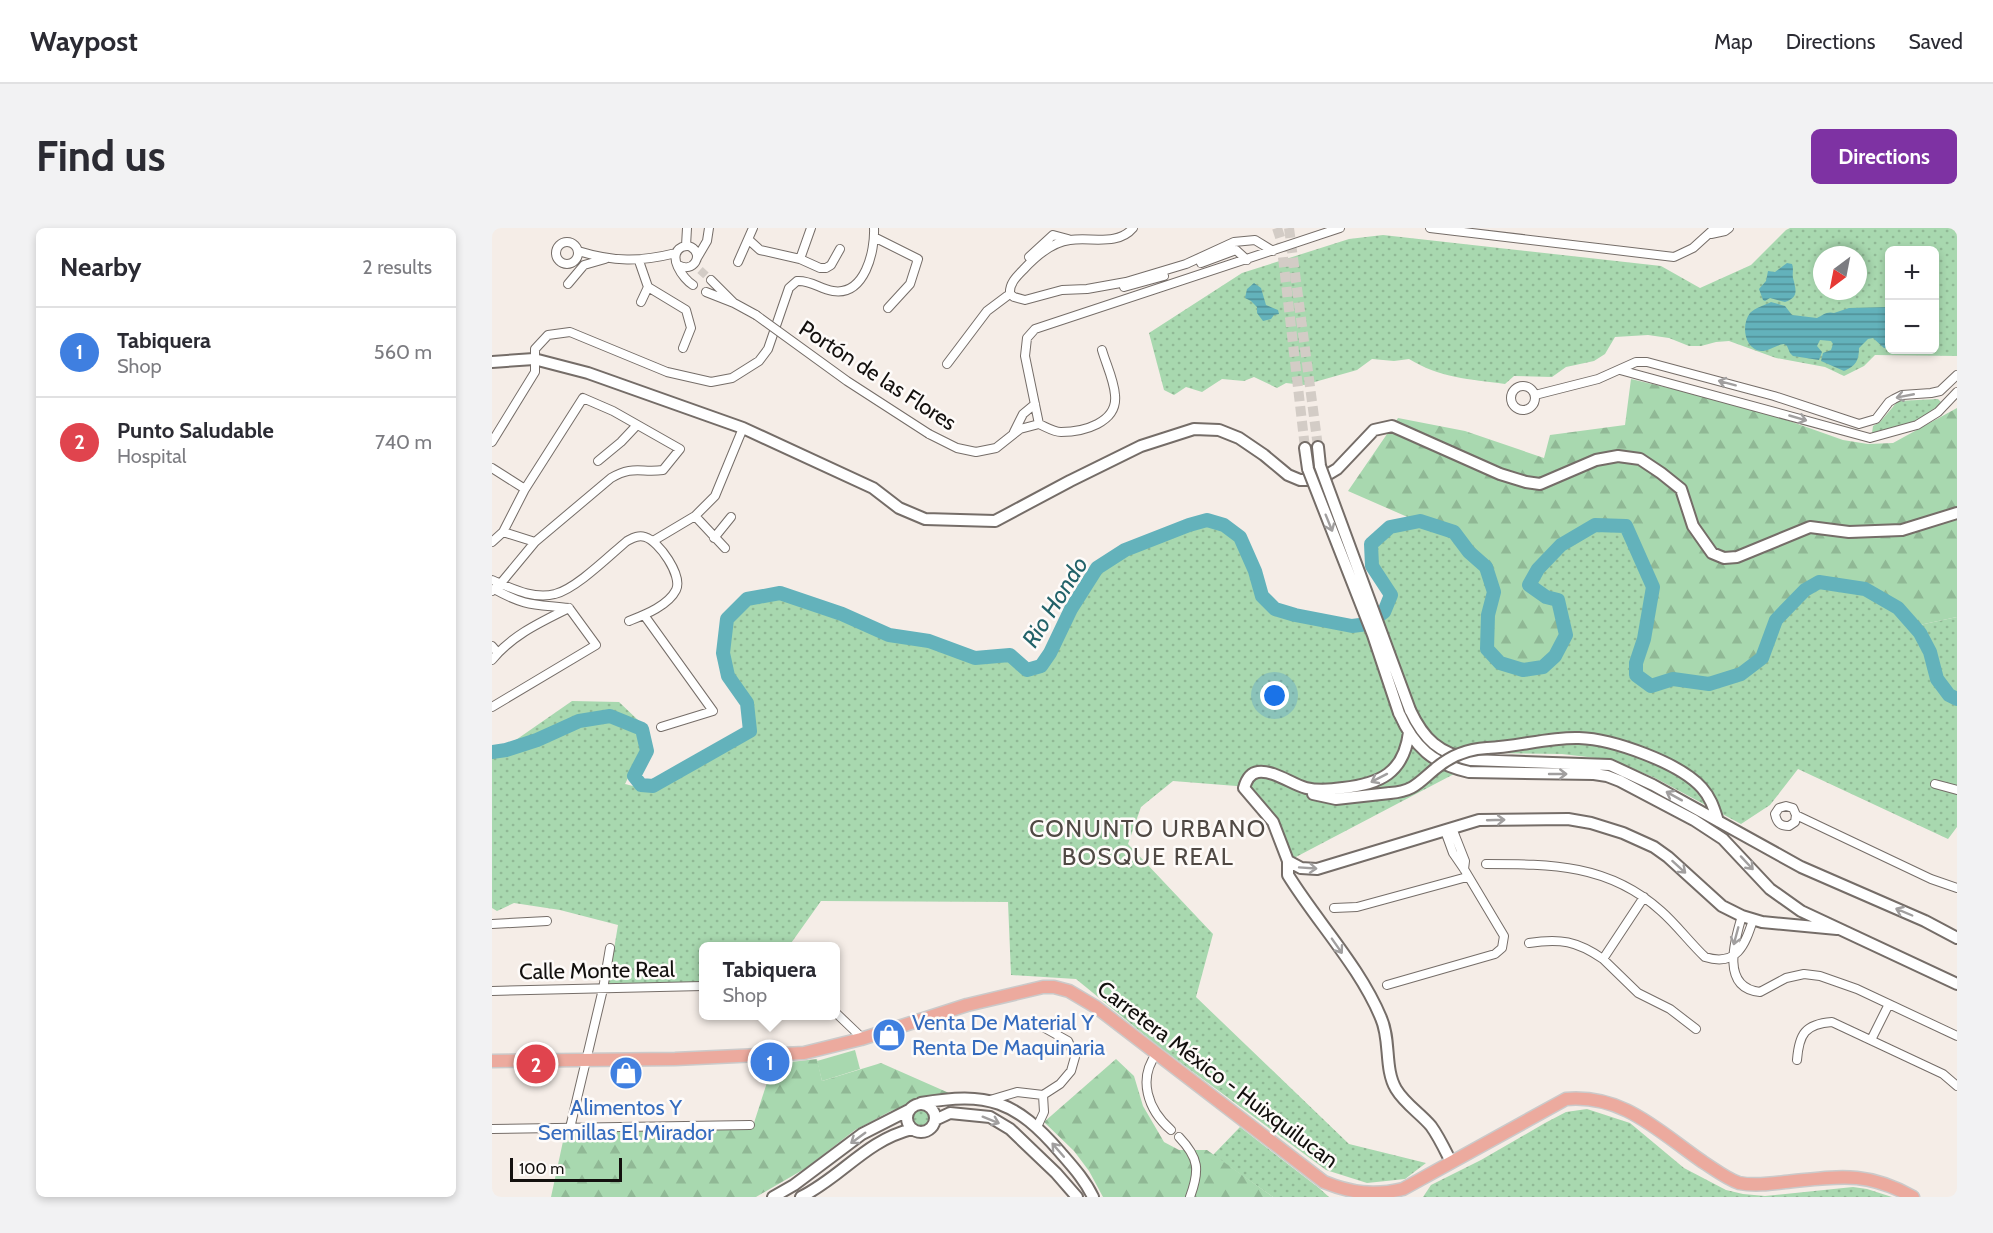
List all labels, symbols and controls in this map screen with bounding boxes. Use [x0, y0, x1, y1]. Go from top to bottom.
text: Waypost [30, 24, 138, 58]
text: Map [1714, 29, 1753, 54]
text: Directions [1786, 29, 1875, 54]
text: Saved [1908, 29, 1963, 54]
button: Directions [1811, 129, 1957, 184]
text: Find us [36, 130, 165, 182]
north arrow [1813, 246, 1867, 300]
map controls [1885, 246, 1939, 354]
button: + [1885, 246, 1939, 300]
text: Nearby [60, 251, 141, 283]
text: 2 results [362, 255, 432, 279]
button: − [1885, 300, 1939, 354]
street label: Portón de las Flores [794, 315, 961, 436]
text: Tabiquera [117, 327, 211, 354]
text: 1 [76, 340, 83, 364]
text: 560 m [374, 340, 432, 364]
text: Shop [117, 354, 162, 378]
one-way arrow [1718, 377, 1737, 389]
one-way arrow [1896, 391, 1915, 402]
one-way arrow [1788, 412, 1807, 424]
text: Punto Saludable [117, 417, 274, 444]
text: 2 [74, 430, 85, 454]
text: 740 m [375, 430, 432, 454]
text: Hospital [117, 444, 187, 468]
one-way arrow [1324, 514, 1335, 532]
water label: Rio Hondo [1015, 551, 1094, 652]
your location [1260, 681, 1289, 710]
one-way arrow [1547, 768, 1567, 780]
one-way arrow [1370, 773, 1388, 785]
one-way arrow [1666, 790, 1683, 802]
district label: CONUNTO URBANO BOSQUE REAL [1029, 814, 1267, 871]
one-way arrow [1486, 814, 1506, 825]
one-way arrow [1740, 856, 1754, 871]
one-way arrow [1671, 860, 1686, 874]
one-way arrow [1298, 862, 1318, 873]
one-way arrow [1896, 906, 1914, 917]
one-way arrow [1730, 926, 1741, 945]
one-way arrow [1331, 937, 1343, 954]
popup [699, 942, 840, 1020]
street label: Calle Monte Real [519, 956, 676, 985]
text: Tabiquera [723, 956, 816, 983]
street label: Carretera México - Huixquilucan [1092, 975, 1343, 1174]
text: Shop [723, 983, 767, 1007]
place label: Venta De Material Y Renta De Maquinaria [912, 1009, 1105, 1061]
shop icon: Venta De Material Y Renta De Maquinaria [871, 1017, 907, 1053]
pin: 1 [750, 1040, 790, 1084]
pin: 2 [516, 1042, 555, 1086]
shop icon: Alimentos Y Semillas El Mirador [608, 1055, 644, 1091]
place label: Alimentos Y Semillas El Mirador [538, 1094, 714, 1146]
one-way arrow [981, 1115, 999, 1126]
one-way arrow [850, 1132, 866, 1144]
one-way arrow [1051, 1143, 1065, 1158]
scale bar [510, 1155, 622, 1182]
text: 100 m [519, 1159, 564, 1178]

